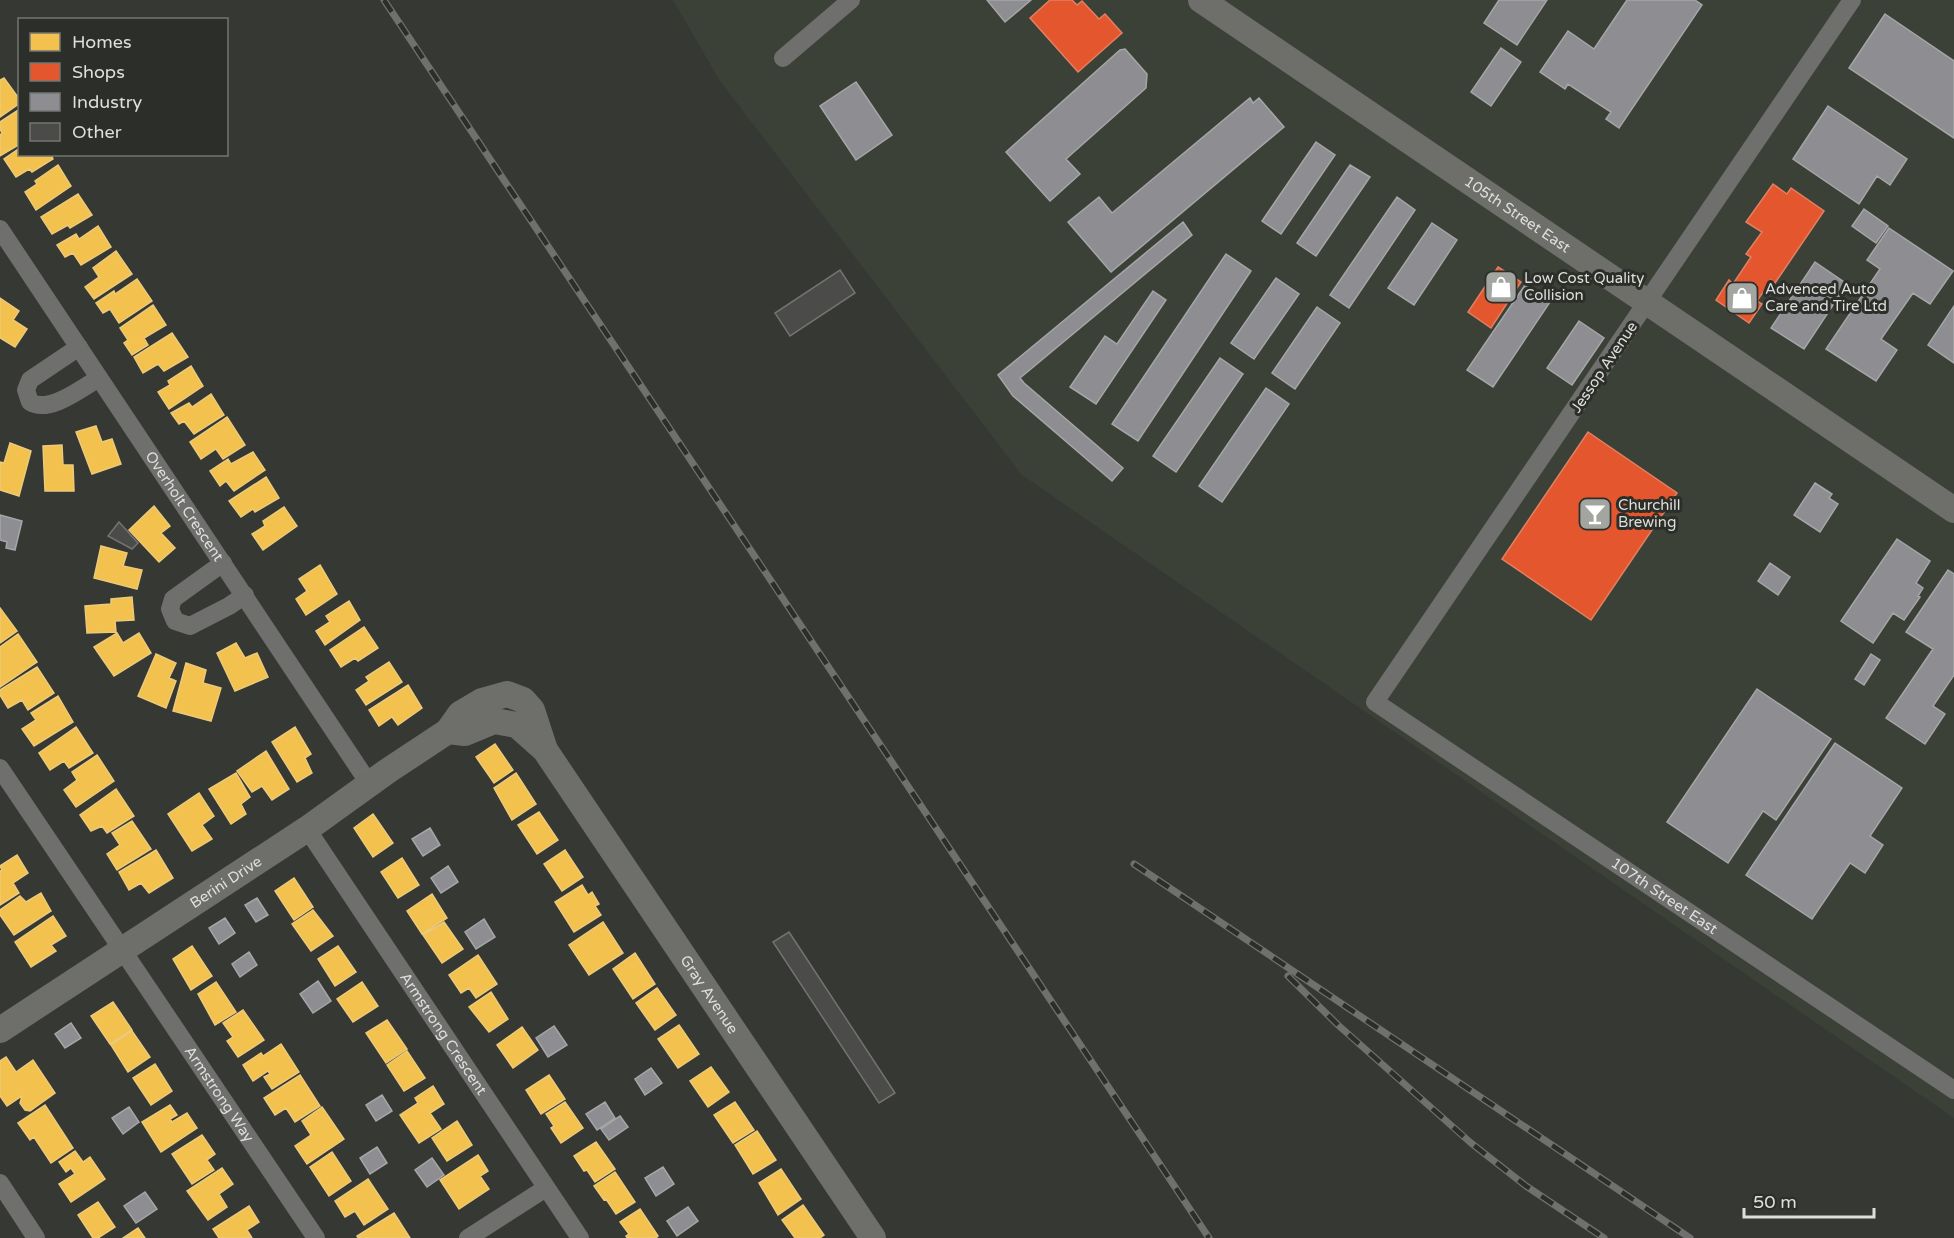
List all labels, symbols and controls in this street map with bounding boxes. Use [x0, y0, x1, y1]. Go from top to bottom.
legend [18, 18, 228, 156]
text: Homes [72, 31, 132, 53]
text: Shops [72, 61, 125, 83]
text: Industry [72, 91, 143, 113]
text: Other [72, 121, 122, 143]
street label: 105th Street East [1461, 172, 1574, 257]
shop icon: Low Cost Quality Collision [1483, 269, 1519, 305]
place label: Low Cost Quality Collision [1524, 269, 1644, 304]
shop icon: Advenced Auto Care and Tire Ltd [1724, 280, 1760, 316]
place label: Advenced Auto Care and Tire Ltd [1765, 280, 1887, 315]
street label: Jessop Avenue [1567, 318, 1641, 416]
street label: Overholt Crescent [141, 448, 228, 565]
bar icon: Churchill Brewing [1577, 496, 1613, 532]
place label: Churchill Brewing [1618, 496, 1681, 531]
street label: Berini Drive [187, 852, 265, 912]
street label: 107th Street East [1608, 854, 1721, 938]
street label: Gray Avenue [676, 952, 742, 1037]
street label: Armstrong Crescent [396, 969, 491, 1098]
street label: Armstrong Way [181, 1043, 258, 1145]
scale bar [1744, 1181, 1874, 1219]
text: 50 m [1753, 1191, 1797, 1213]

